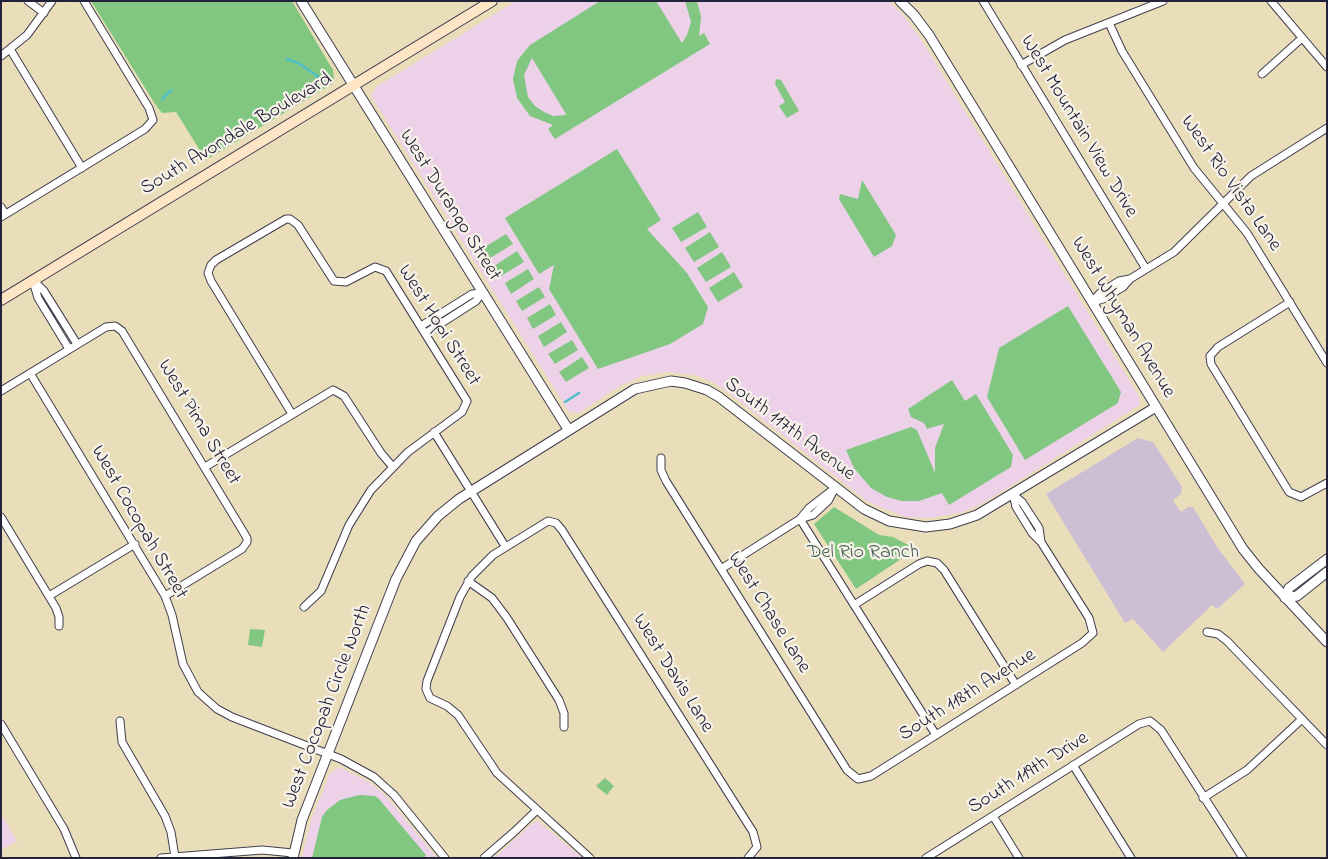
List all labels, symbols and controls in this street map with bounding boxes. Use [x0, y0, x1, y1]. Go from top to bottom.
street label: West Mountain View Drive [1014, 31, 1142, 223]
street label: South Avondale Boulevard [137, 68, 337, 202]
street label: West Rio Vista Lane [1174, 112, 1286, 256]
street label: West Durango Street [393, 126, 505, 286]
street label: West Whyman Avenue [1064, 233, 1180, 403]
street label: West Hopi Street [391, 261, 485, 391]
street label: West Pima Street [151, 356, 245, 490]
street label: South 117th Avenue [719, 373, 859, 487]
street label: West Cocopah Street [84, 442, 192, 604]
park label: Del Rio Ranch [807, 542, 919, 566]
street label: West Chase Lane [721, 548, 815, 678]
street label: West Cocopah Circle North [278, 602, 378, 812]
street label: West Davis Lane [626, 610, 718, 738]
street label: South 118th Avenue [895, 644, 1041, 748]
street label: South 119th Drive [964, 727, 1094, 821]

